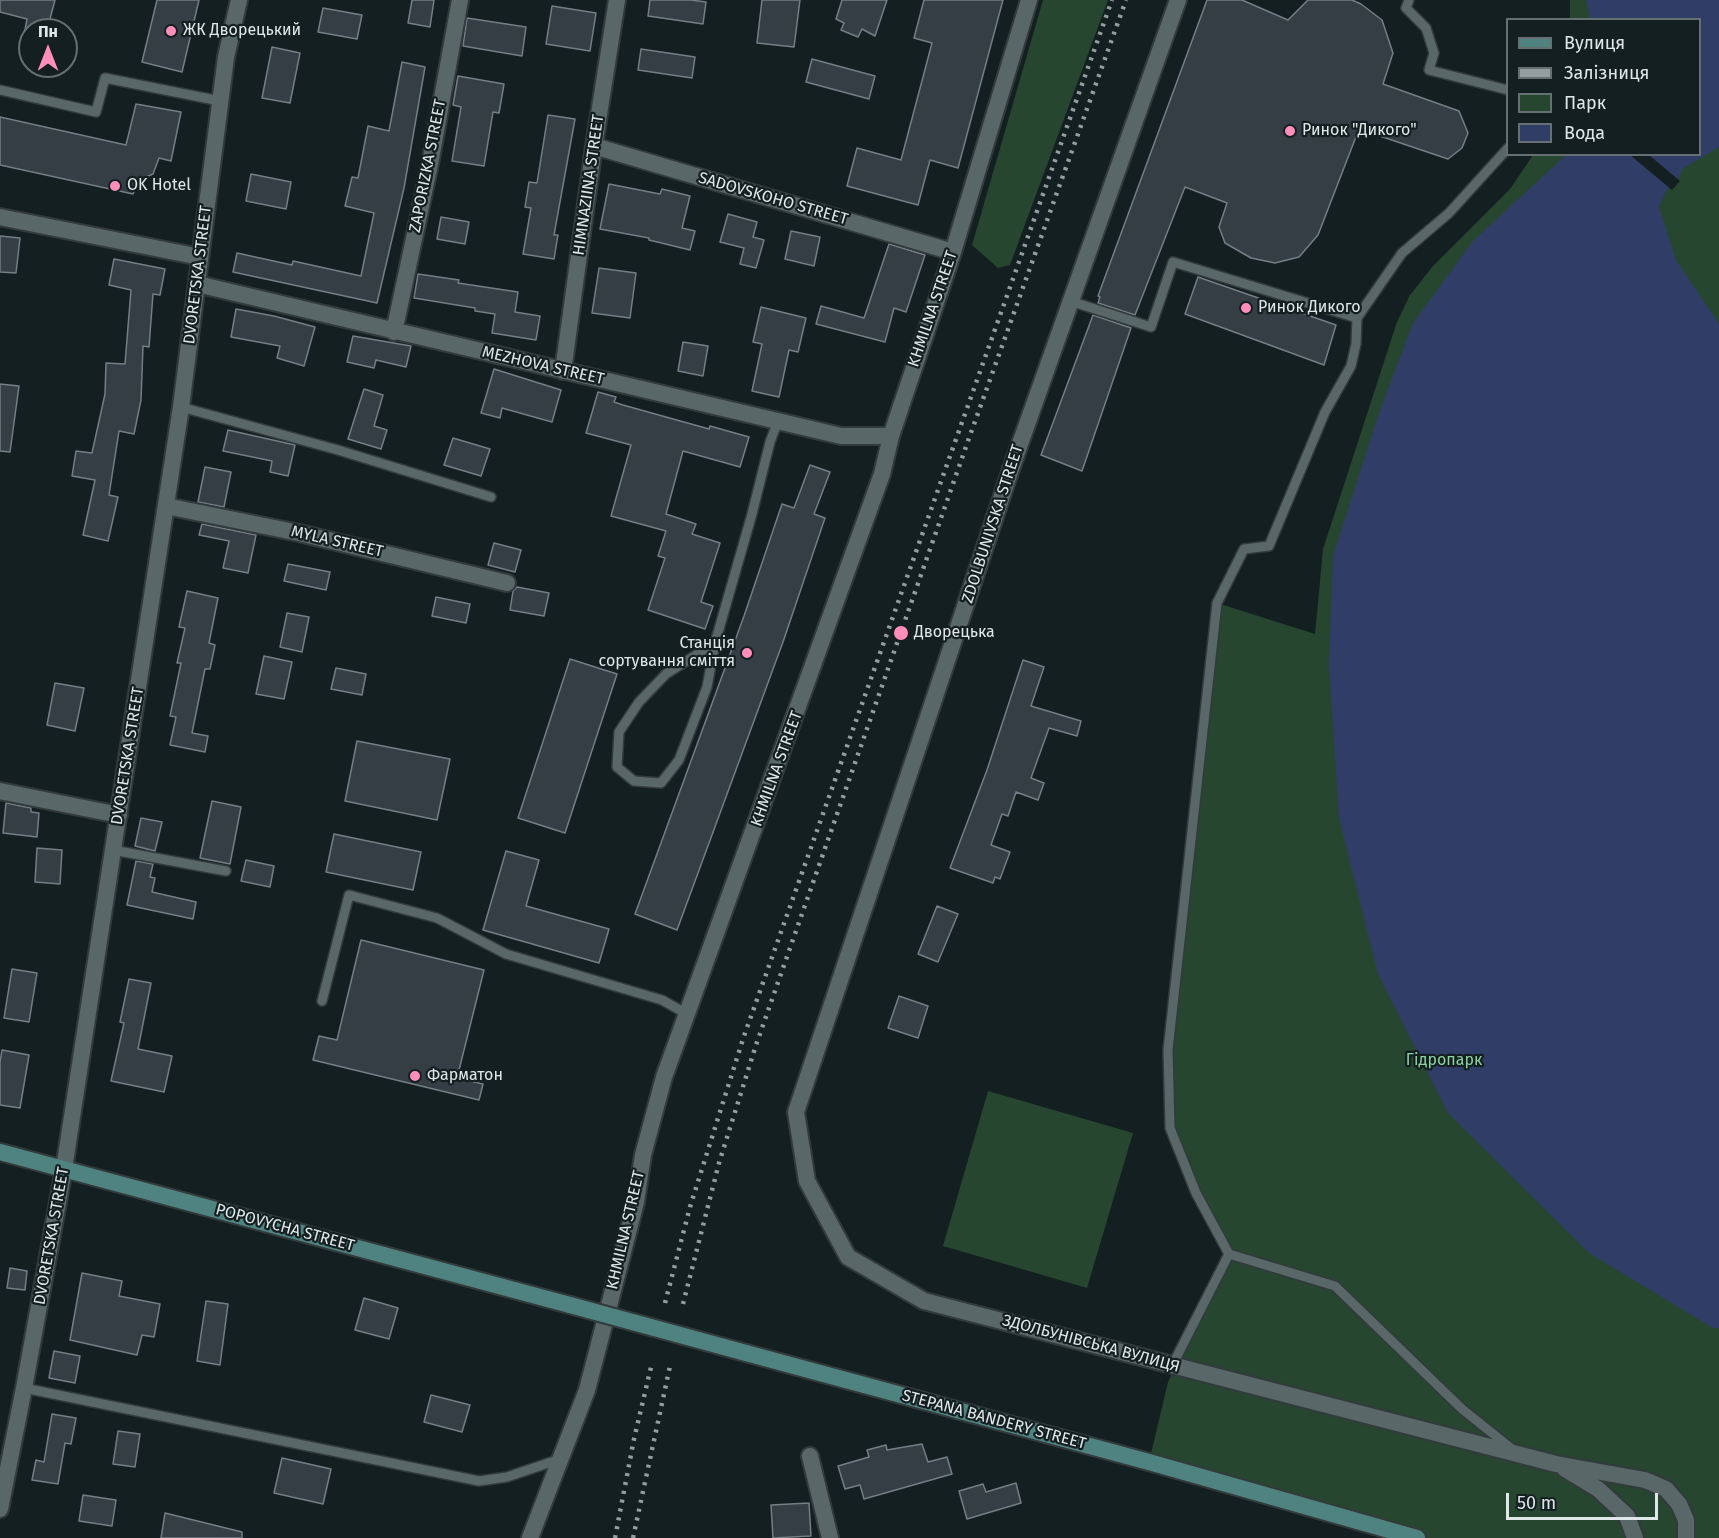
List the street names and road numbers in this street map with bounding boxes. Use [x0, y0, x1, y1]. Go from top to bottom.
street label: ZAPORIZKA STREET [406, 98, 450, 234]
street label: HIMNAZIINA STREET [570, 113, 608, 257]
street label: SADOVSKOHO STREET [696, 168, 850, 230]
street label: DVORETSKA STREET [180, 205, 216, 345]
street label: KHMILNA STREET [904, 248, 962, 370]
street label: MEZHOVA STREET [480, 343, 606, 389]
street label: ZDOLBUNIVSKA STREET [958, 442, 1028, 606]
street label: MYLA STREET [289, 522, 385, 562]
street label: DVORETSKA STREET [108, 686, 148, 826]
street label: KHMILNA STREET [747, 709, 807, 829]
street label: DVORETSKA STREET [30, 1166, 74, 1306]
street label: KHMILNA STREET [603, 1169, 649, 1291]
street label: POPOVYCHA STREET [214, 1200, 356, 1256]
street label: ЗДОЛБУНІВСЬКА ВУЛИЦЯ [1000, 1311, 1182, 1377]
street label: STEPANA BANDERY STREET [900, 1386, 1088, 1454]

